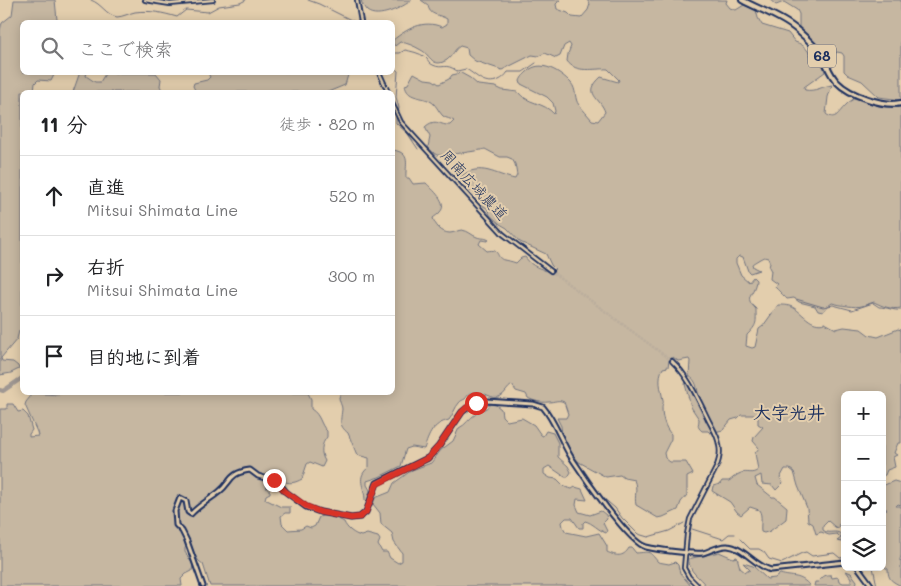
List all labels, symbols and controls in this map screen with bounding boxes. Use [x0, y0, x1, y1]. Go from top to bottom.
search box [20, 20, 395, 75]
icon: search [38, 34, 66, 62]
text: ここで検索 [78, 36, 173, 61]
road number: 68 [808, 44, 836, 68]
text: 11 分 [40, 110, 87, 137]
text: 徒歩 · 820 m [279, 113, 375, 134]
street label: 周南広域農道 [437, 145, 513, 224]
text: 直進 [87, 174, 125, 199]
icon: ahead [40, 182, 68, 210]
text: 520 m [329, 185, 375, 206]
text: Mitsui Shimata Line [87, 199, 238, 220]
text: 右折 [87, 254, 125, 279]
icon: right [40, 262, 68, 290]
text: 300 m [328, 265, 375, 286]
text: Mitsui Shimata Line [87, 279, 238, 300]
icon: arrive [40, 342, 68, 370]
text: 目的地に到着 [87, 344, 201, 369]
map controls [841, 391, 886, 571]
button: + [841, 391, 886, 436]
route start [465, 392, 488, 415]
district label: 大字光井 [753, 400, 825, 424]
button: − [841, 436, 886, 481]
route end [263, 469, 286, 492]
button: locate [841, 481, 886, 526]
button: layers [841, 526, 886, 571]

